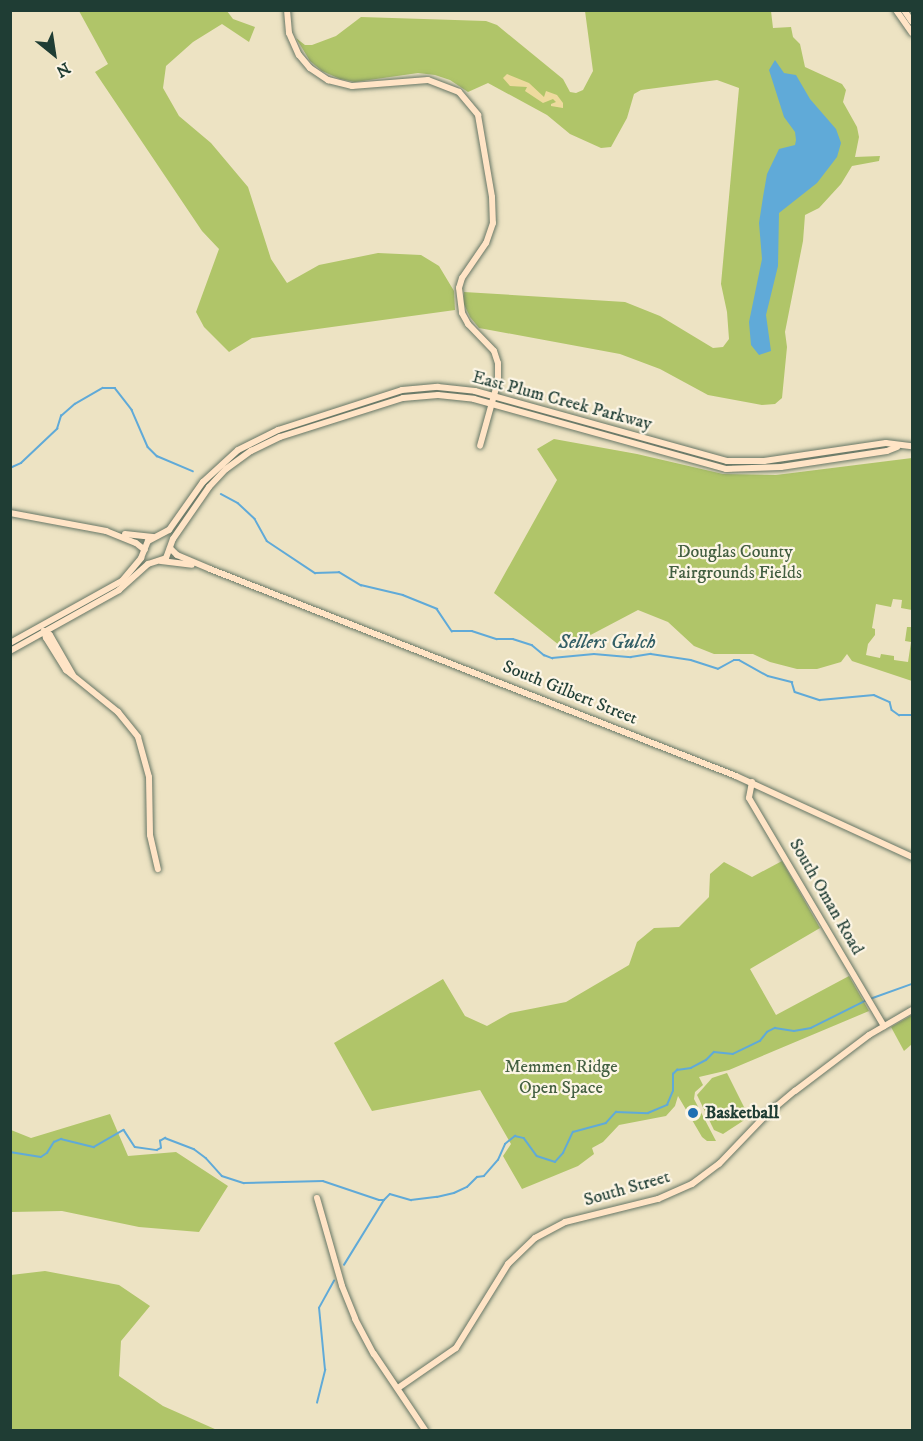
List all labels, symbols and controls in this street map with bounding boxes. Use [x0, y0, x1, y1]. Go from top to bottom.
north arrow [24, 24, 84, 84]
text: N [52, 58, 74, 82]
street label: East Plum Creek Parkway [470, 367, 654, 435]
park label: Douglas County Fairgrounds Fields [668, 542, 802, 584]
water label: Sellers Gulch [558, 630, 656, 654]
street label: South Gilbert Street [499, 656, 641, 730]
street label: South Oman Road [784, 835, 868, 959]
park label: Memmen Ridge Open Space [504, 1057, 618, 1100]
place label: Basketball [705, 1102, 779, 1124]
marker: Basketball [686, 1106, 700, 1120]
street label: South Street [581, 1166, 673, 1212]

